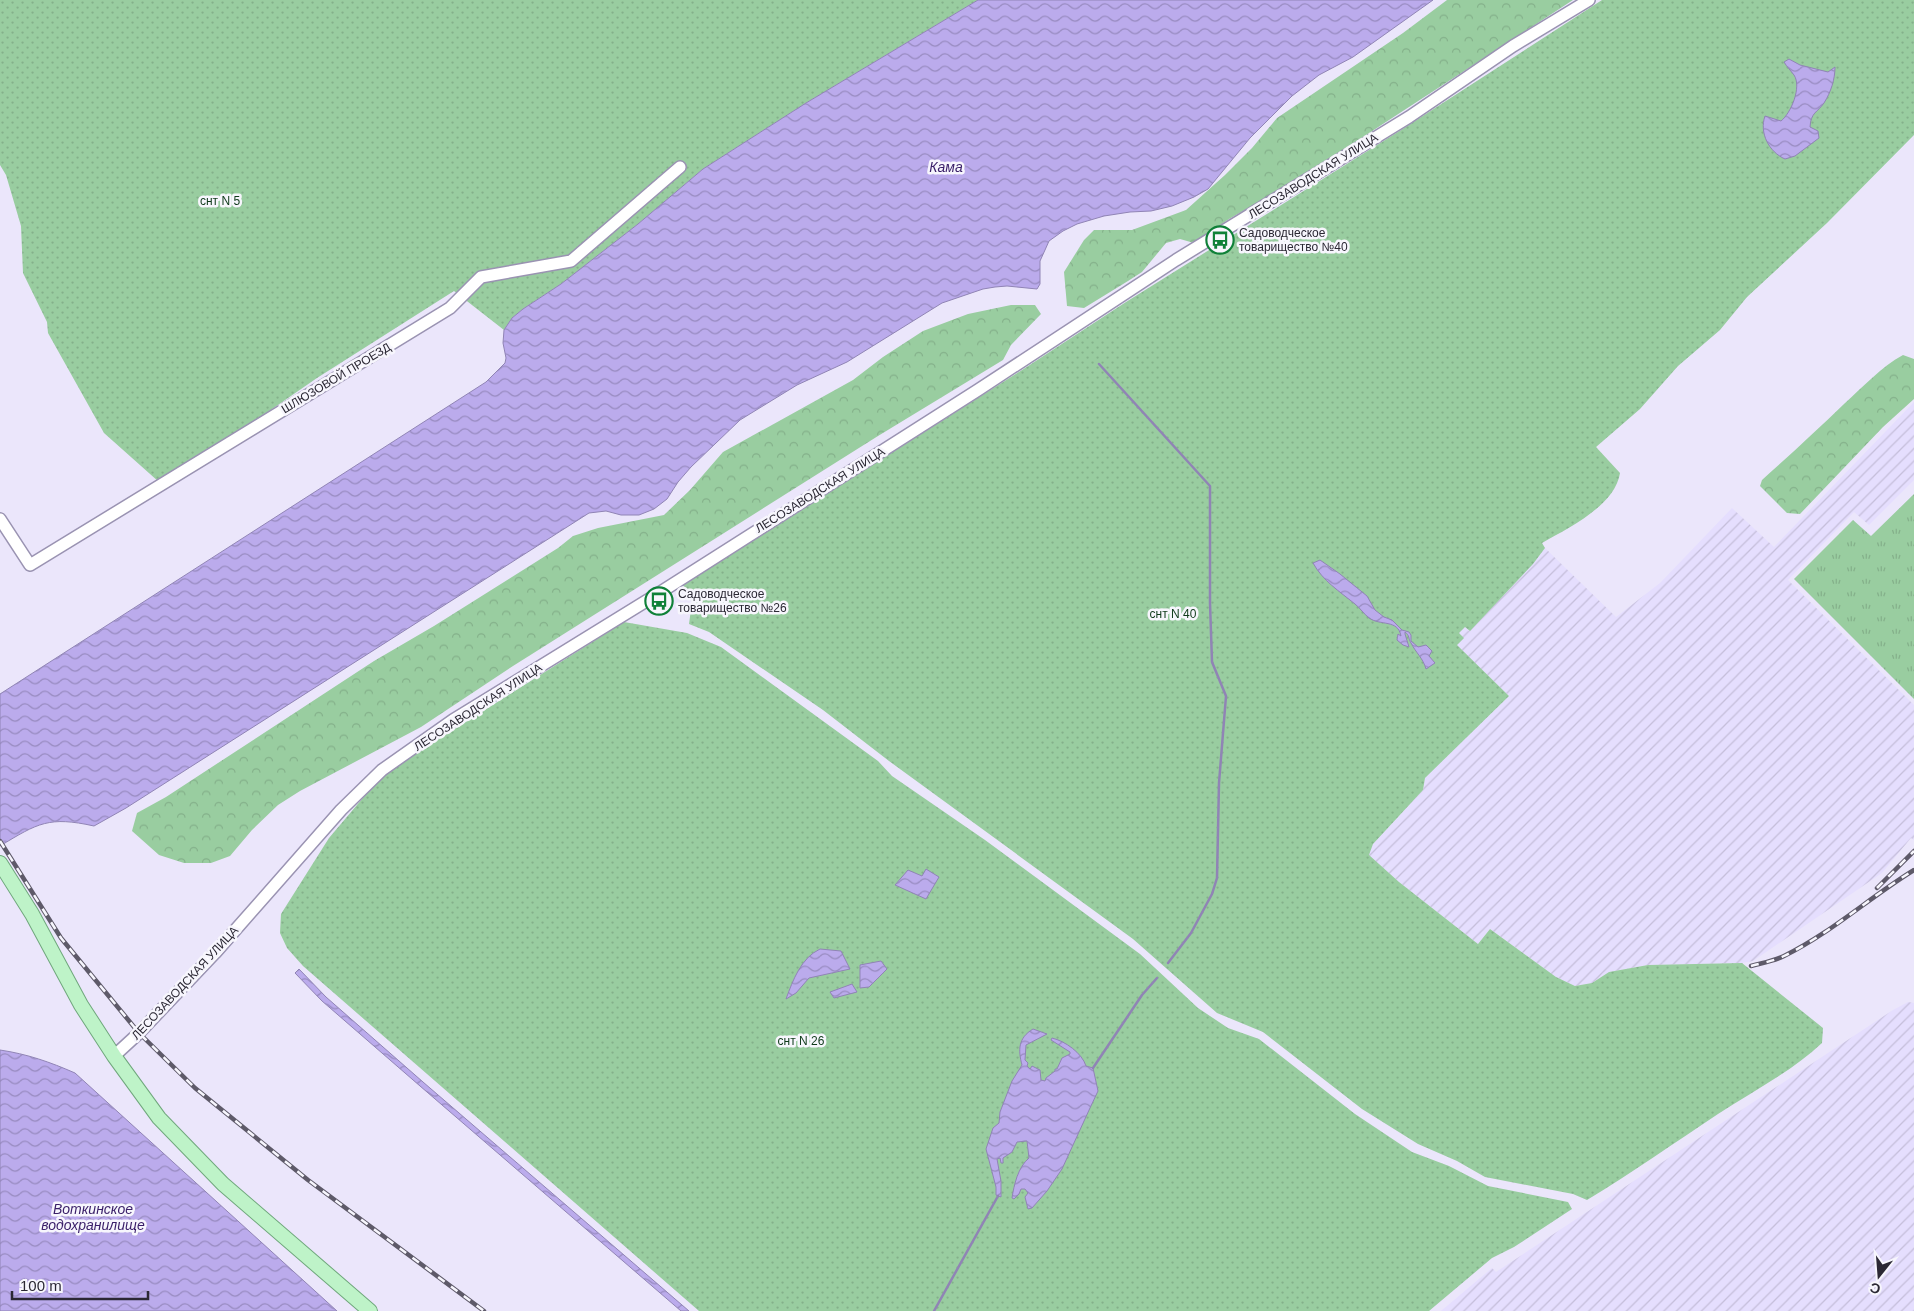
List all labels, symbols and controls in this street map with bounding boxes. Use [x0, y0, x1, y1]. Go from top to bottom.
street label: ЛЕСОЗАВОДСКАЯ УЛИЦА [1246, 130, 1380, 222]
water label: Кама [929, 159, 963, 175]
park label: снт N 5 [200, 194, 240, 208]
bus stop icon: Садоводческое товарищество №40 [1205, 225, 1235, 255]
place label: Садоводческое товарищество №40 [1239, 226, 1348, 254]
street label: ШЛЮЗОВОЙ ПРОЕЗД [278, 339, 393, 416]
street label: ЛЕСОЗАВОДСКАЯ УЛИЦА [753, 444, 887, 536]
bus stop icon: Садоводческое товарищество №26 [644, 586, 674, 616]
place label: Садоводческое товарищество №26 [678, 587, 787, 615]
park label: снт N 40 [1150, 607, 1197, 621]
street label: ЛЕСОЗАВОДСКАЯ УЛИЦА [411, 660, 545, 754]
street label: ЛЕСОЗАВОДСКАЯ УЛИЦА [129, 923, 241, 1043]
park label: снт N 26 [778, 1034, 825, 1048]
water label: Воткинское водохранилище [41, 1201, 145, 1233]
north arrow [1854, 1251, 1904, 1301]
scale bar [12, 1268, 149, 1300]
text: 100 m [20, 1277, 62, 1294]
text: С [1868, 1279, 1882, 1298]

